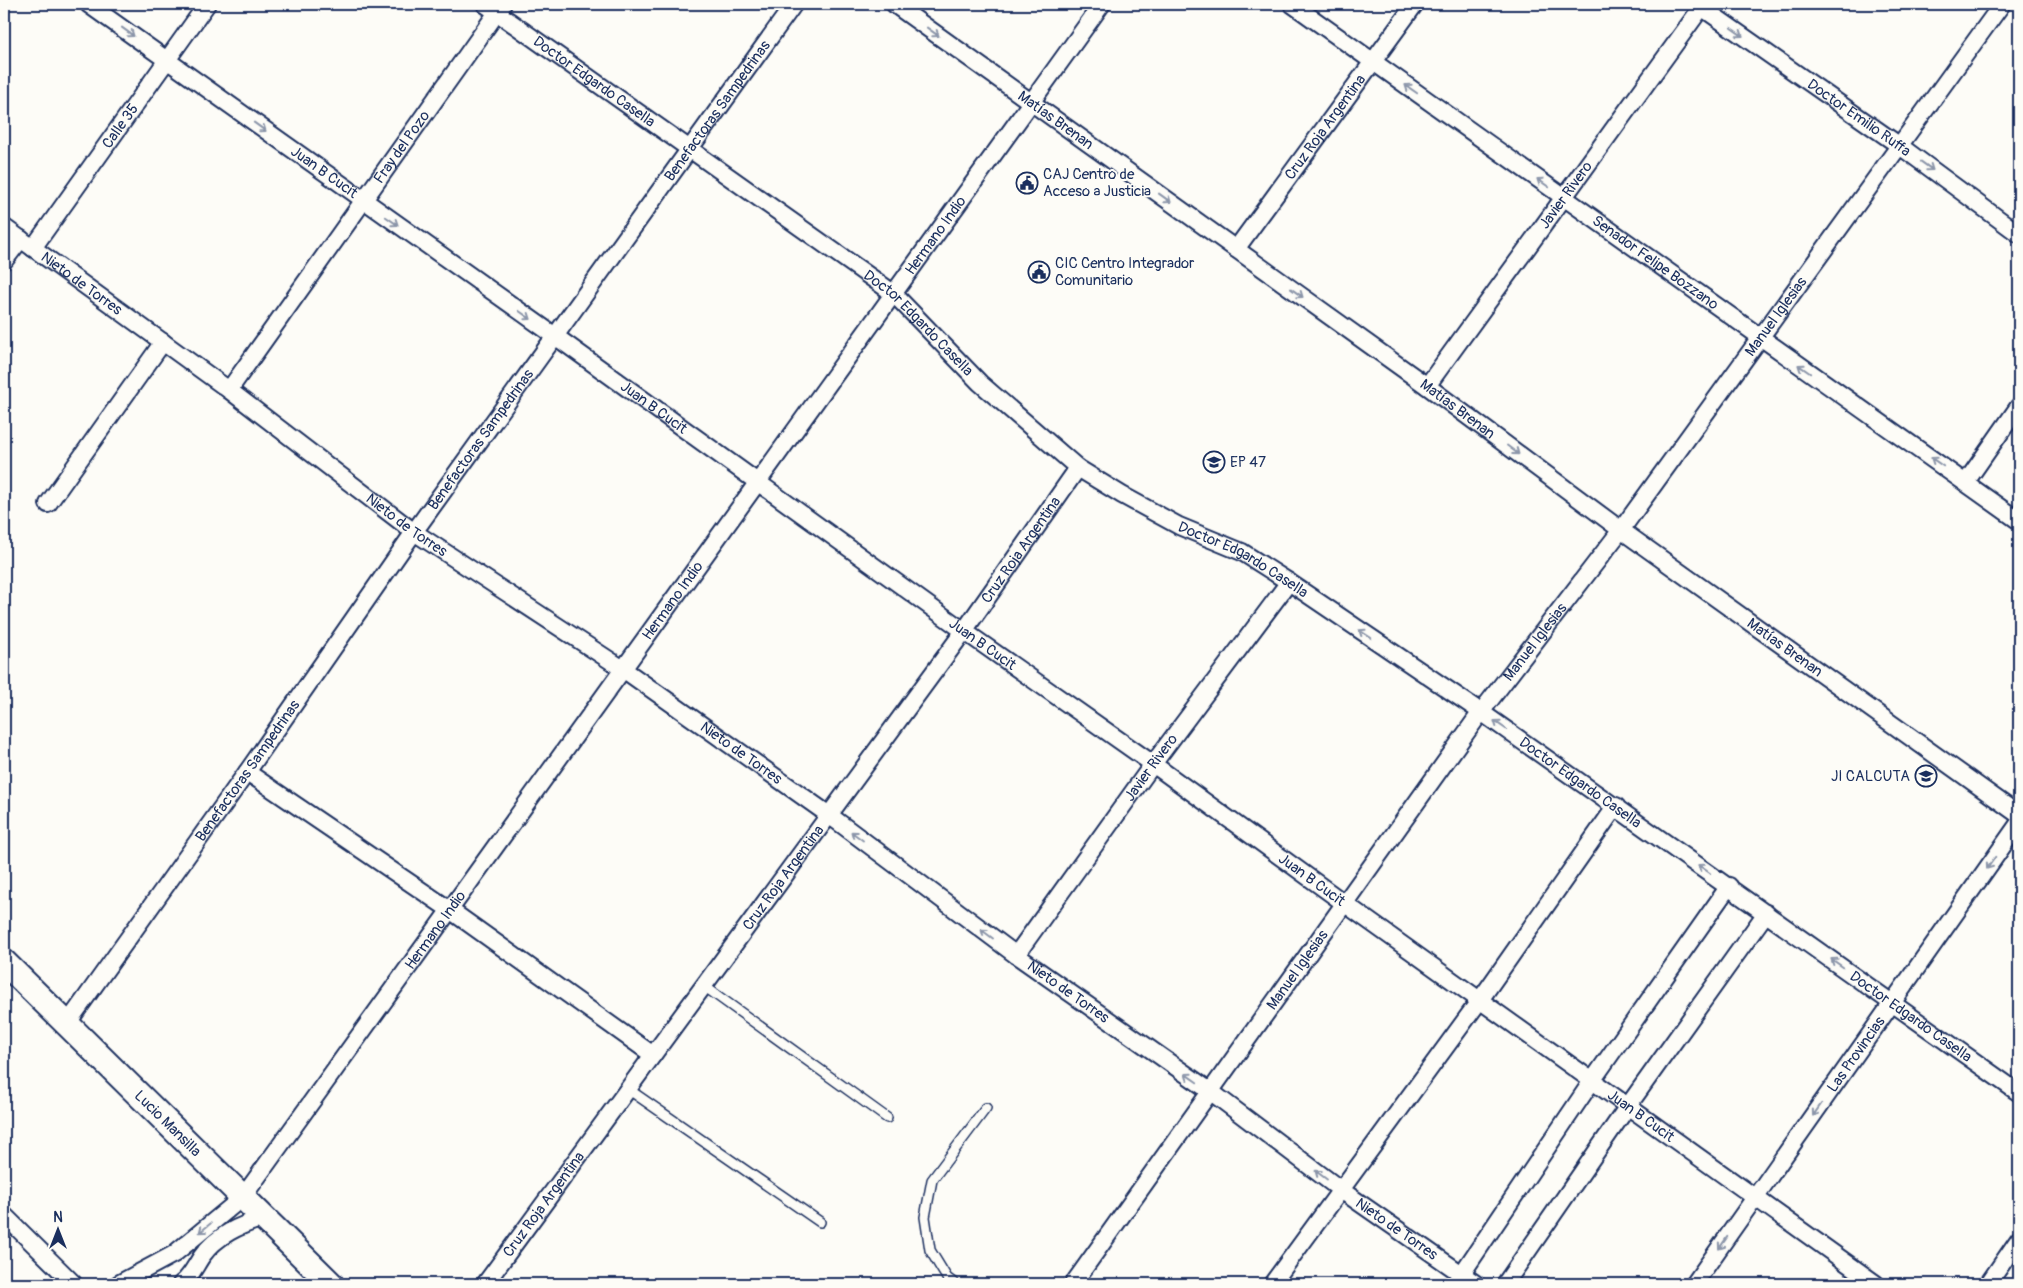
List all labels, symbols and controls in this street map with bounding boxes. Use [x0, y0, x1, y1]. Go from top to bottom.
one-way arrow [121, 27, 135, 37]
one-way arrow [926, 27, 940, 37]
one-way arrow [1729, 27, 1743, 37]
street label: Doctor Edgardo Casella [530, 32, 659, 131]
street label: Benefactoras Sampedrinas [660, 36, 774, 185]
street label: Cruz Roja Argentina [1280, 71, 1370, 184]
street label: Doctor Emilio Ruffa [1804, 75, 1915, 160]
one-way arrow [1405, 83, 1418, 94]
street label: Matías Brenan [1014, 86, 1097, 154]
street label: Calle 35 [98, 100, 143, 152]
street label: Fray del Pozo [369, 107, 434, 187]
one-way arrow [253, 122, 267, 132]
street label: Juan B Cucit [287, 142, 362, 203]
street label: Javier Rivero [1535, 157, 1596, 232]
one-way arrow [1920, 160, 1933, 171]
place label: CAJ Centro de Acceso a Justicia [1043, 165, 1151, 201]
public building icon: CAJ Centro de Acceso a Justicia [1015, 171, 1039, 195]
one-way arrow [1536, 178, 1550, 188]
street label: Hermano Indio [901, 192, 970, 278]
one-way arrow [1158, 193, 1172, 203]
street label: Senador Felipe Bozzano [1589, 211, 1722, 314]
one-way arrow [385, 216, 399, 226]
street label: Nieto de Torres [37, 247, 126, 319]
place label: CIC Centro Integrador Comunitario [1055, 254, 1195, 290]
public building icon: CIC Centro Integrador Comunitario [1027, 260, 1051, 284]
street label: Doctor Edgardo Casella [860, 266, 977, 380]
street label: Manuel Iglesias [1741, 273, 1811, 360]
one-way arrow [1290, 288, 1304, 298]
one-way arrow [518, 310, 532, 320]
one-way arrow [1797, 364, 1811, 374]
street label: Benefactoras Sampedrinas [423, 365, 538, 514]
street label: Matías Brenan [1416, 375, 1499, 443]
street label: Juan B Cucit [617, 377, 692, 438]
one-way arrow [1506, 445, 1520, 455]
school or university icon: EP 47 [1202, 450, 1226, 474]
place label: EP 47 [1230, 453, 1266, 472]
one-way arrow [1930, 457, 1944, 467]
street label: Nieto de Torres [362, 489, 451, 561]
street label: Cruz Roja Argentina [977, 493, 1065, 607]
street label: Doctor Edgardo Casella [1175, 517, 1312, 602]
street label: Hermano Indio [638, 557, 707, 644]
street label: Manuel Iglesias [1499, 599, 1571, 685]
street label: Juan B Cucit [945, 614, 1021, 675]
street label: Matías Brenan [1743, 614, 1827, 681]
one-way arrow [1359, 629, 1373, 639]
street label: Benefactoras Sampedrinas [191, 696, 304, 845]
street label: Nieto de Torres [697, 717, 786, 789]
one-way arrow [1493, 720, 1507, 730]
street label: Javier Rivero [1120, 730, 1182, 805]
street label: Doctor Edgardo Casella [1516, 733, 1645, 832]
school or university icon: JI CALCUTA [1914, 764, 1938, 788]
place label: JI CALCUTA [1831, 767, 1910, 786]
street label: Cruz Roja Argentina [738, 821, 828, 934]
one-way arrow [850, 831, 864, 841]
street label: Juan B Cucit [1275, 849, 1350, 911]
one-way arrow [1986, 856, 1996, 870]
one-way arrow [1697, 864, 1711, 874]
street label: Hermano Indio [400, 887, 470, 973]
street label: Manuel Iglesias [1262, 926, 1332, 1013]
one-way arrow [981, 928, 994, 939]
street label: Nieto de Torres [1024, 956, 1113, 1027]
one-way arrow [1830, 958, 1844, 968]
street label: Doctor Edgardo Casella [1846, 967, 1976, 1066]
street label: Las Provincias [1823, 1013, 1889, 1096]
one-way arrow [1184, 1073, 1198, 1083]
street label: Juan B Cucit [1604, 1085, 1679, 1147]
street label: Lucio Mansilla [130, 1086, 205, 1161]
one-way arrow [1812, 1103, 1822, 1117]
street label: Cruz Roja Argentina [499, 1148, 588, 1261]
one-way arrow [1315, 1170, 1328, 1181]
street label: Nieto de Torres [1352, 1194, 1442, 1264]
north arrow [32, 1206, 82, 1256]
text: N [53, 1209, 63, 1226]
one-way arrow [199, 1223, 212, 1234]
one-way arrow [1718, 1236, 1728, 1250]

